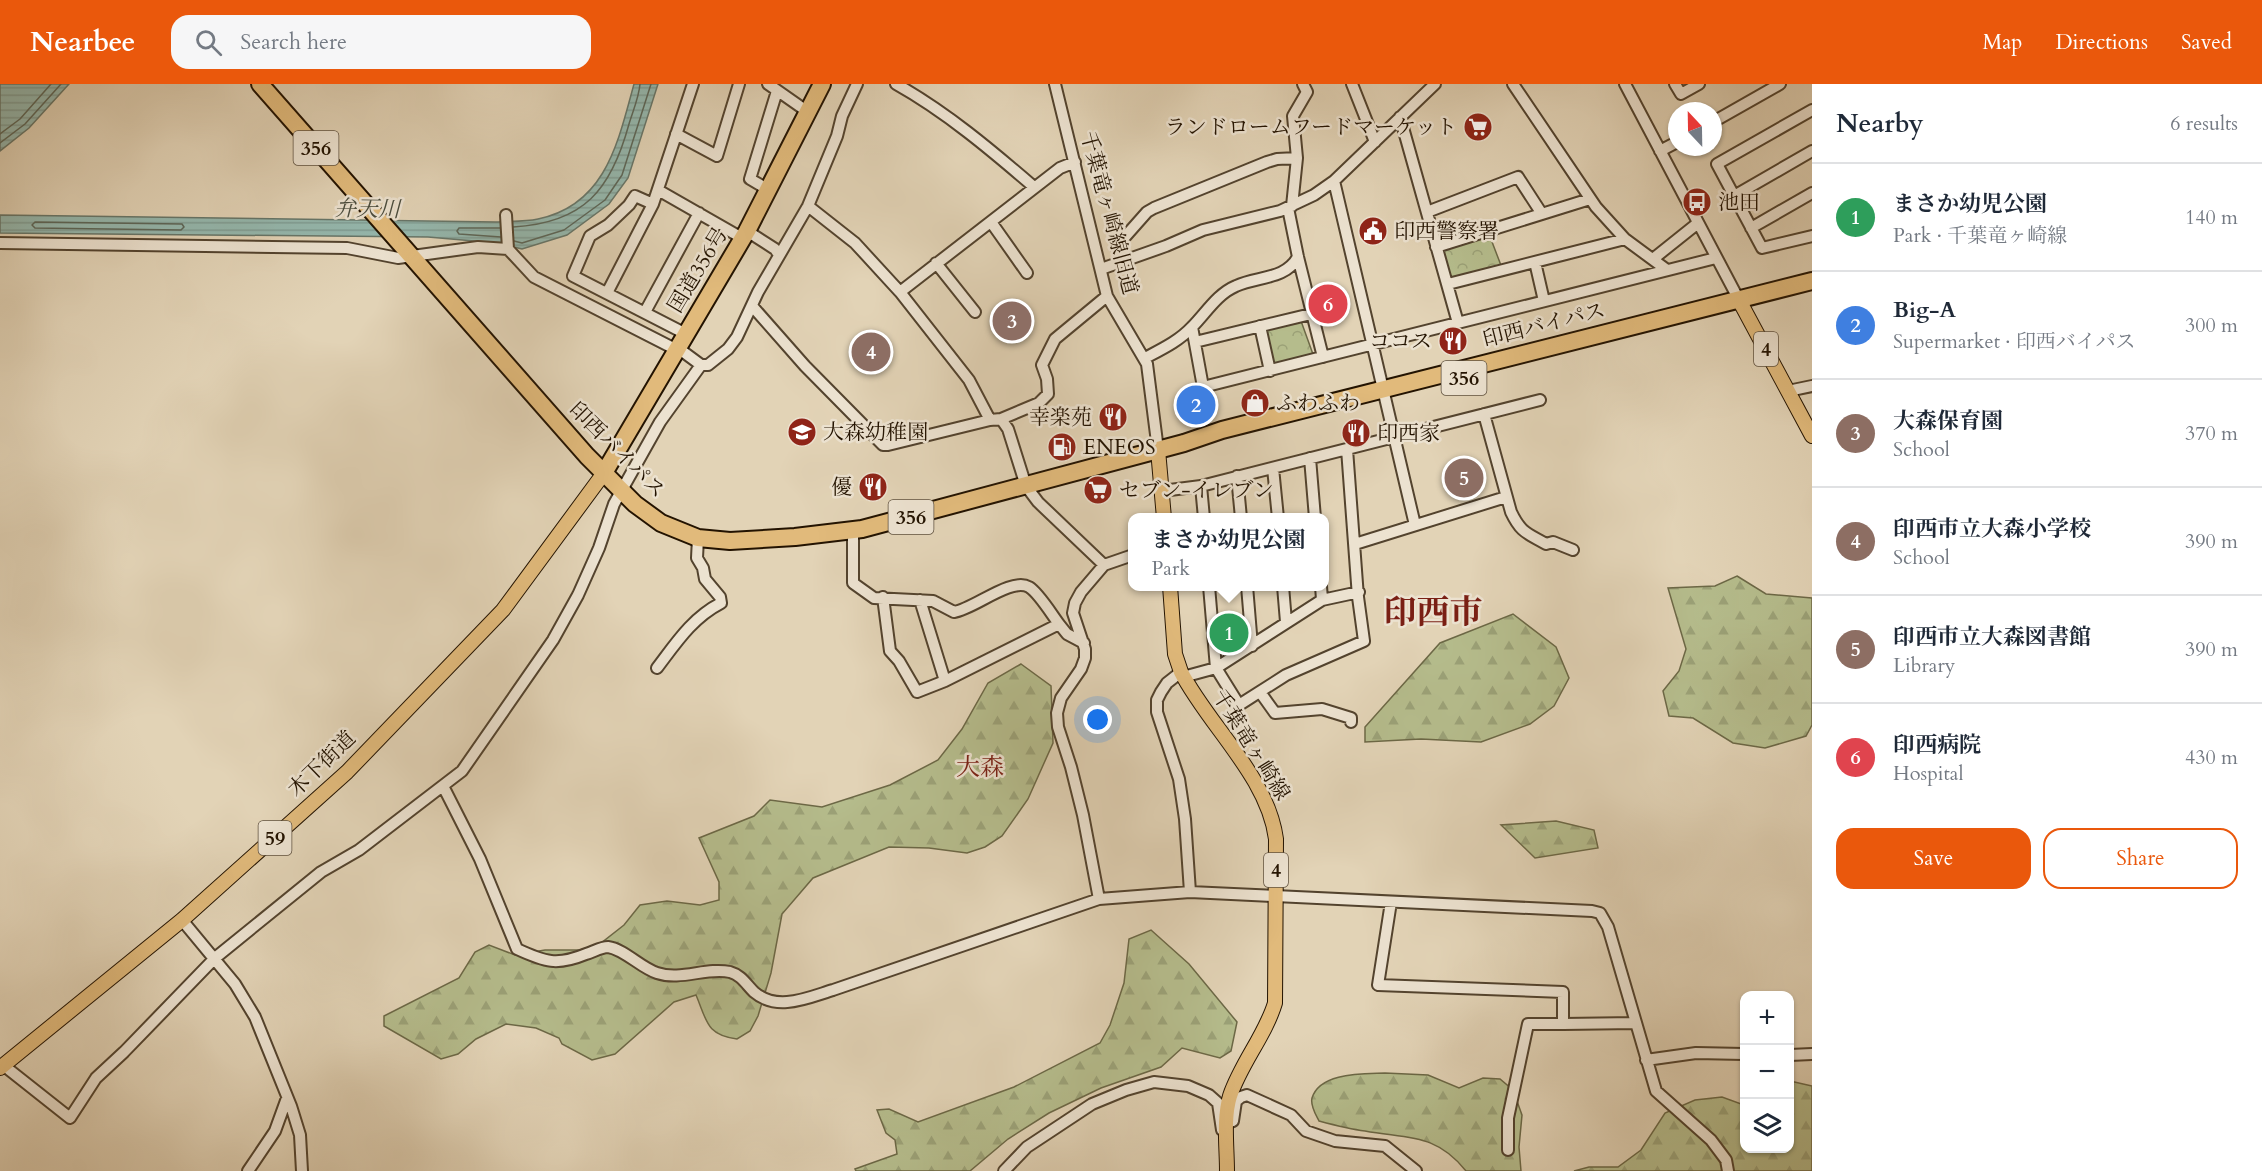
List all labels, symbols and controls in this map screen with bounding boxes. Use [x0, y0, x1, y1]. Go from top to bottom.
search box [171, 15, 591, 69]
text: Nearbee [30, 23, 135, 61]
icon: search [192, 26, 225, 59]
text: Search here [240, 27, 347, 57]
text: Map [1982, 28, 2022, 57]
text: Directions [2055, 28, 2148, 57]
text: Saved [2181, 28, 2232, 57]
north arrow [1668, 102, 1722, 156]
text: Nearby [1836, 106, 1924, 141]
text: 6 results [2170, 110, 2238, 137]
supermarket icon: ランドロームフードマーケット [1462, 111, 1494, 143]
place label: ランドロームフードマーケット [1165, 113, 1457, 142]
street label: 千葉竜ヶ崎線旧道 [1073, 128, 1145, 298]
road number: 356 [294, 131, 338, 165]
bus stop icon: 池田 [1681, 186, 1713, 218]
place label: 池田 [1718, 188, 1760, 217]
text: まさか幼児公園 [1893, 189, 2047, 219]
water label: 弁天川 [334, 193, 402, 225]
text: 1 [1850, 204, 1861, 231]
text: 140 m [2185, 204, 2238, 231]
public building icon: 印西警察署 [1357, 215, 1389, 247]
place label: 印西警察署 [1394, 217, 1499, 246]
street label: 国道356号 [661, 222, 735, 318]
text: Park · 千葉竜ヶ崎線 [1893, 222, 2067, 249]
pin: 6 [1308, 282, 1348, 326]
text: Big-A [1893, 295, 1956, 325]
street label: 印西バイパス [1480, 296, 1608, 354]
pin: 3 [992, 298, 1032, 344]
text: 2 [1850, 312, 1861, 339]
text: 300 m [2185, 312, 2238, 339]
restaurant icon: ココス [1437, 325, 1469, 357]
place label: ココス [1369, 327, 1432, 356]
text: Supermarket · 印西バイパス [1893, 328, 2135, 355]
pin: 4 [852, 330, 890, 374]
road number: 4 [1754, 332, 1778, 366]
road number: 356 [1442, 361, 1486, 395]
pin: 2 [1176, 382, 1216, 428]
shop icon: ふわふわ [1239, 387, 1271, 419]
place label: ふわふわ [1276, 389, 1360, 418]
street label: 印西バイパス [562, 395, 672, 505]
restaurant icon: 幸楽苑 [1097, 401, 1129, 433]
place label: 幸楽苑 [1029, 403, 1092, 432]
text: 大森保育園 [1893, 406, 2003, 436]
school or university icon: 大森幼稚園 [786, 416, 818, 448]
restaurant icon: 印西家 [1340, 417, 1372, 449]
place label: 大森幼稚園 [823, 418, 928, 447]
place label: 印西家 [1377, 419, 1440, 448]
text: 3 [1850, 420, 1861, 447]
text: 370 m [2185, 420, 2238, 447]
fuel station icon: ENEOS [1046, 431, 1078, 463]
place label: ENEOS [1083, 433, 1156, 462]
text: School [1893, 436, 1950, 463]
pin: 5 [1444, 456, 1484, 500]
restaurant icon: 優 [857, 471, 889, 503]
place label: 優 [831, 473, 852, 502]
supermarket icon: セブン-イレブン [1082, 474, 1114, 506]
place label: セブン-イレブン [1119, 476, 1274, 505]
road number: 356 [888, 500, 934, 534]
popup [1128, 513, 1329, 591]
text: 印西市立大森小学校 [1893, 514, 2091, 544]
text: まさか幼児公園 [1151, 525, 1306, 555]
text: 4 [1850, 528, 1861, 555]
text: 390 m [2185, 528, 2238, 555]
text: School [1893, 544, 1950, 571]
text: Park [1151, 555, 1190, 582]
district label: 印西市 [1384, 590, 1483, 635]
pin: 1 [1210, 610, 1248, 656]
text: 印西市立大森図書館 [1893, 622, 2091, 652]
text: 5 [1850, 636, 1861, 663]
text: 390 m [2185, 636, 2238, 663]
text: Library [1893, 652, 1955, 679]
street label: 千葉竜ヶ崎線 [1205, 684, 1297, 806]
your location [1083, 705, 1112, 734]
street label: 木下街道 [282, 724, 362, 804]
text: 印西病院 [1893, 730, 1981, 760]
text: 6 [1850, 744, 1861, 771]
text: 430 m [2185, 744, 2238, 771]
district label: 大森 [956, 751, 1004, 784]
text: Hospital [1893, 760, 1964, 787]
road number: 59 [258, 821, 292, 855]
button: Save [1836, 828, 2031, 889]
button: Share [2043, 828, 2238, 889]
road number: 4 [1264, 853, 1288, 887]
map controls [1740, 991, 1794, 1153]
button: + [1740, 991, 1794, 1045]
button: − [1740, 1045, 1794, 1099]
button: layers [1740, 1099, 1794, 1153]

